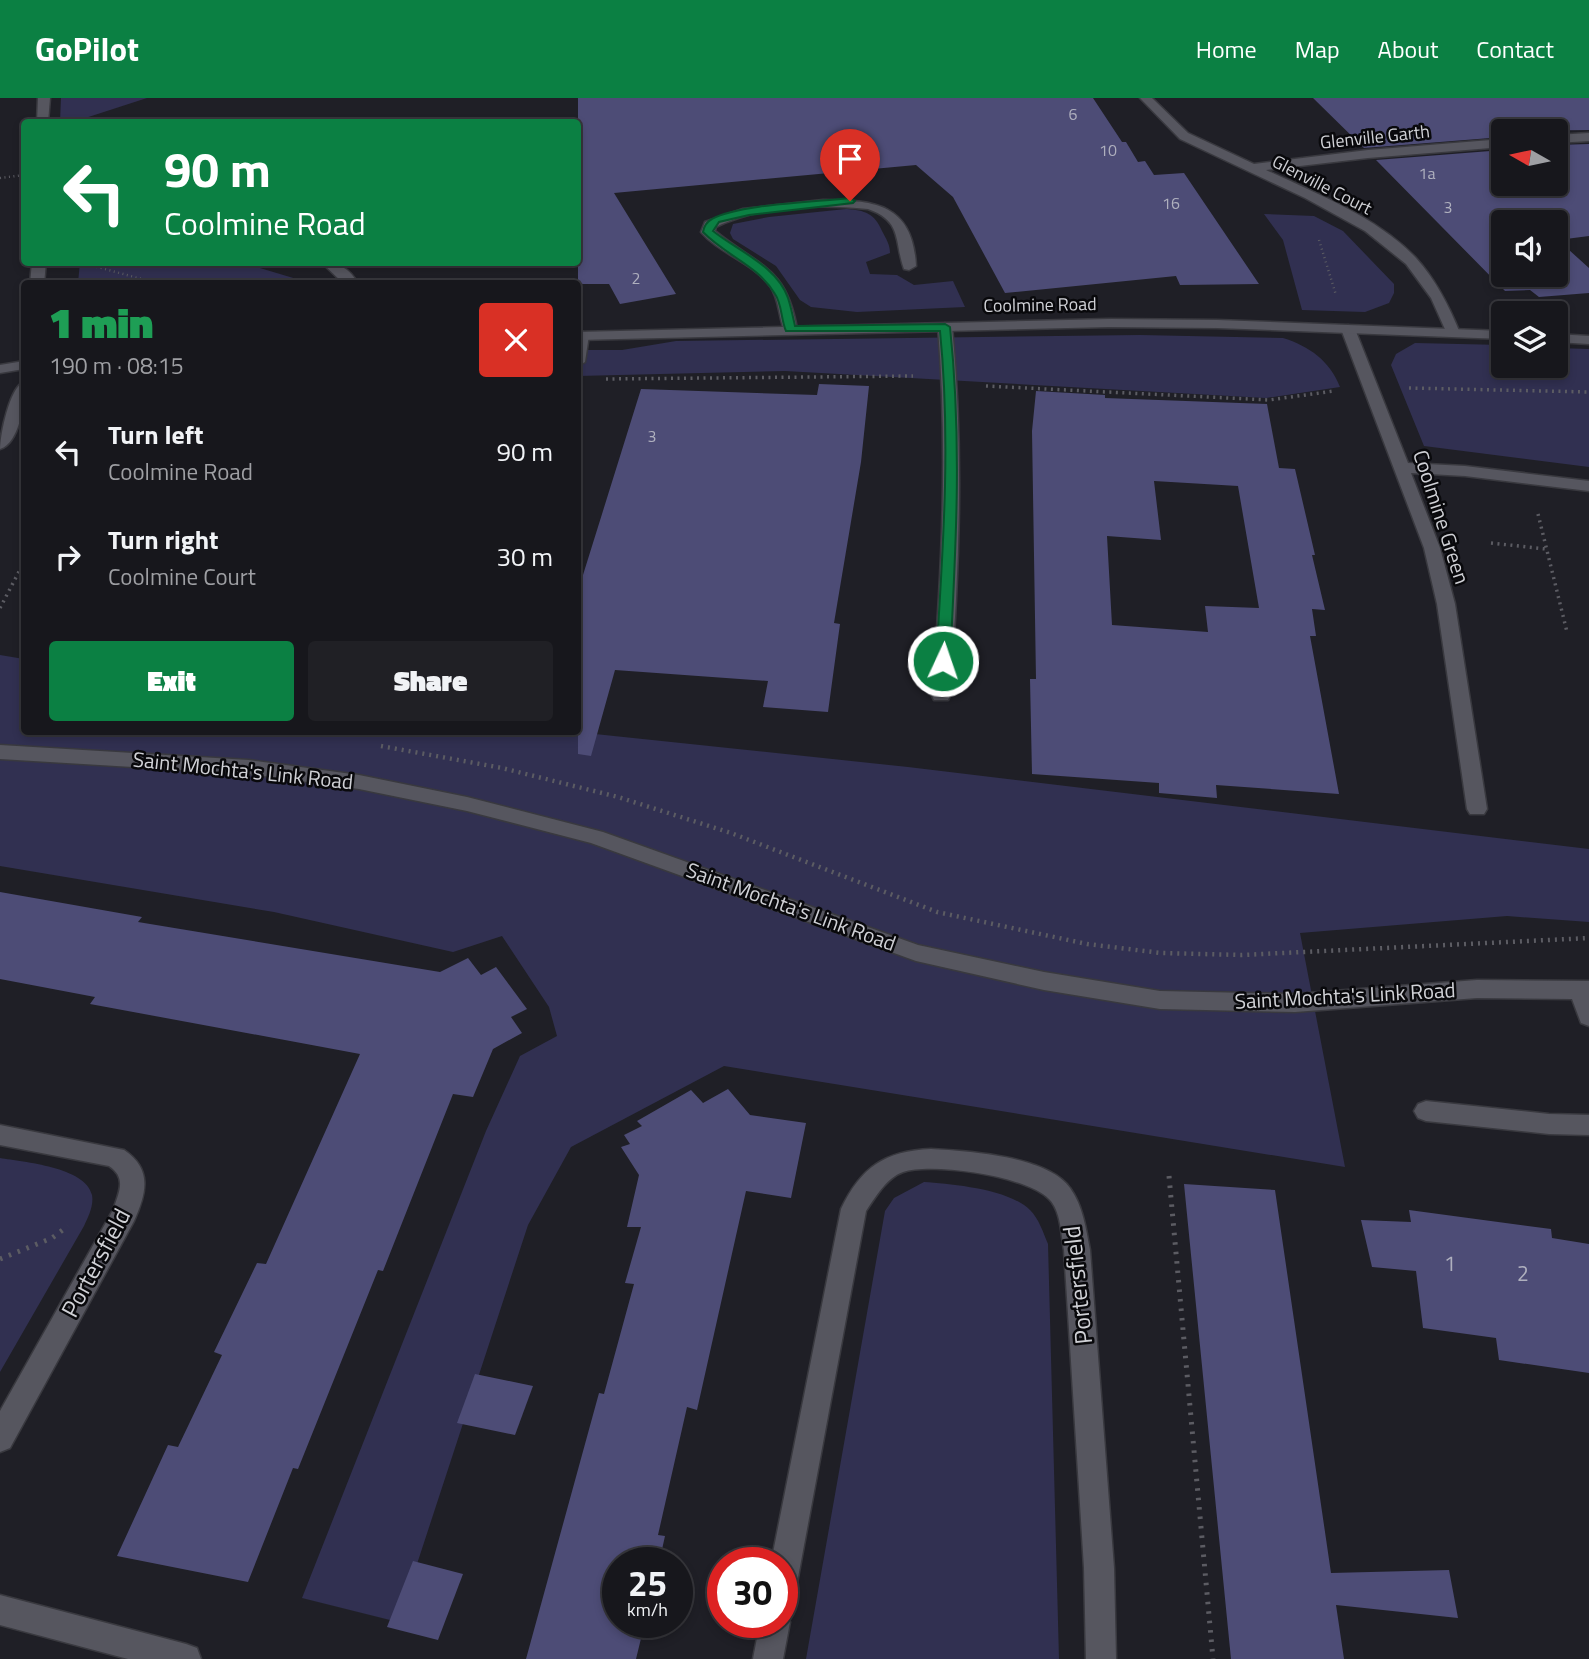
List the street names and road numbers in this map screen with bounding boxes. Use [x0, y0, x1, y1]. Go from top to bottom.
street label: Glenville Garth [1319, 117, 1431, 156]
street label: Glenville Court [1267, 148, 1378, 222]
street label: Coolmine Road [983, 290, 1097, 319]
street label: Coolmine Green [1405, 445, 1479, 588]
street label: Saint Mochta's Link Road [131, 743, 355, 797]
street label: Saint Mochta's Link Road [682, 853, 901, 959]
street label: Saint Mochta's Link Road [1234, 973, 1456, 1017]
street label: Portersfield [51, 1202, 139, 1323]
street label: Portersfield [1053, 1224, 1101, 1346]

